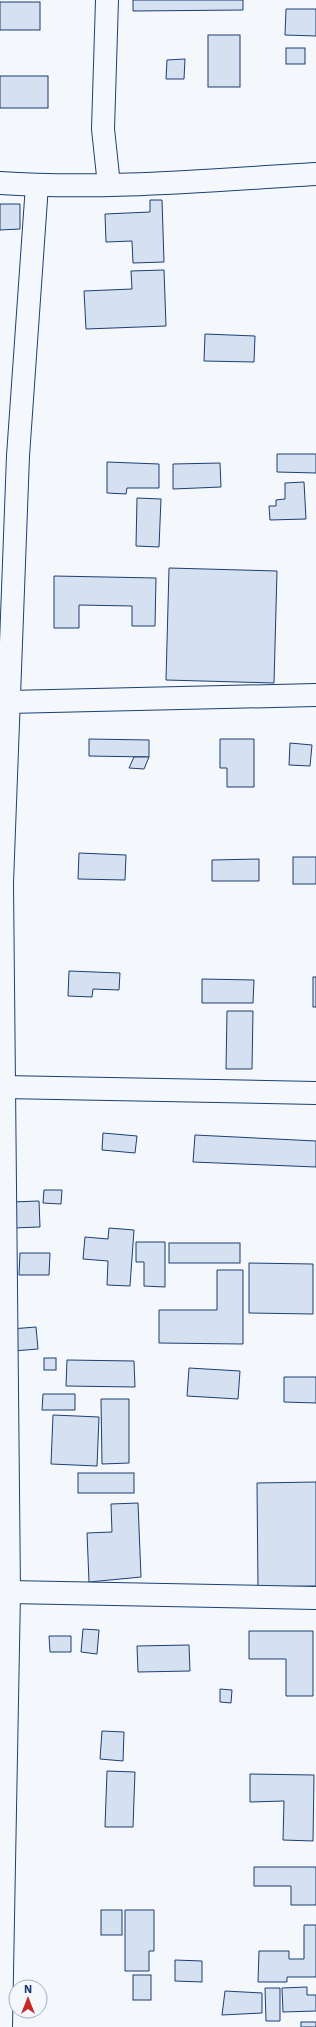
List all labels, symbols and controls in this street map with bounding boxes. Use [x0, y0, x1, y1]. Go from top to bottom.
north arrow [8, 1979, 48, 2019]
text: N [24, 1983, 32, 1996]

